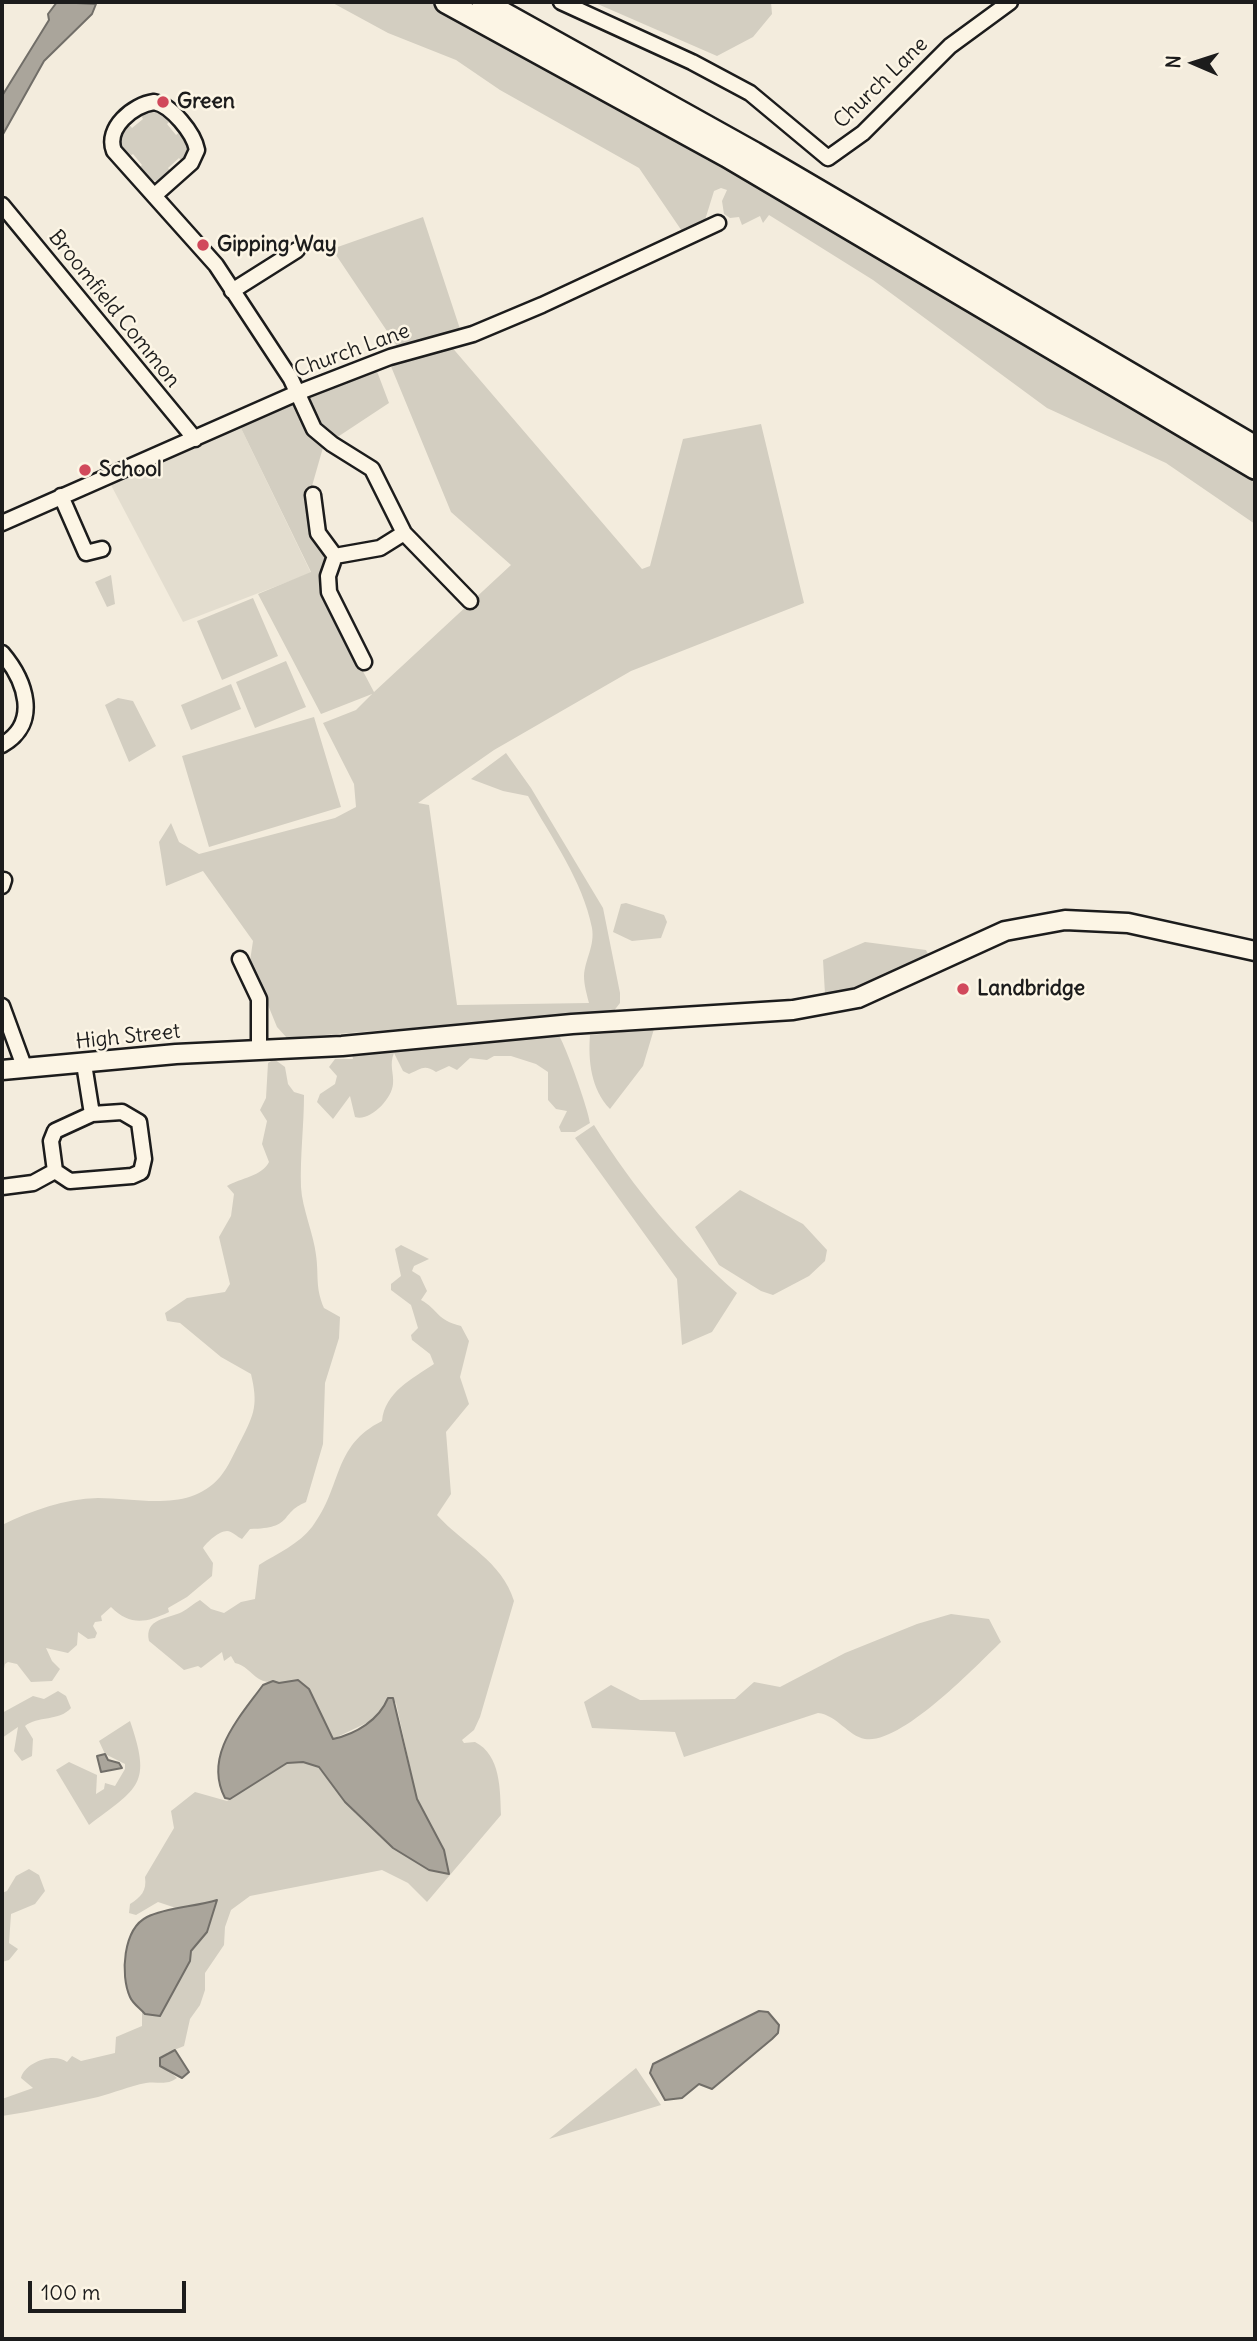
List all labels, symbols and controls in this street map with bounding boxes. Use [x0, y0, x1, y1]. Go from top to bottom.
north arrow [1159, 28, 1229, 98]
street label: Church Lane [829, 32, 933, 134]
text: N [1161, 55, 1185, 69]
place label: Green [177, 89, 235, 115]
marker: Green [155, 94, 171, 110]
street label: Broomfield Common [43, 225, 185, 393]
place label: Gipping Way [217, 232, 337, 258]
marker: Gipping Way [195, 237, 211, 253]
street label: Church Lane [291, 318, 413, 384]
place label: School [99, 457, 162, 483]
marker: School [77, 462, 93, 478]
place label: Landbridge [977, 976, 1085, 1002]
marker: Landbridge [955, 981, 971, 997]
street label: High Street [75, 1019, 181, 1055]
scale bar [32, 2268, 189, 2312]
text: 100 m [41, 2279, 100, 2306]

